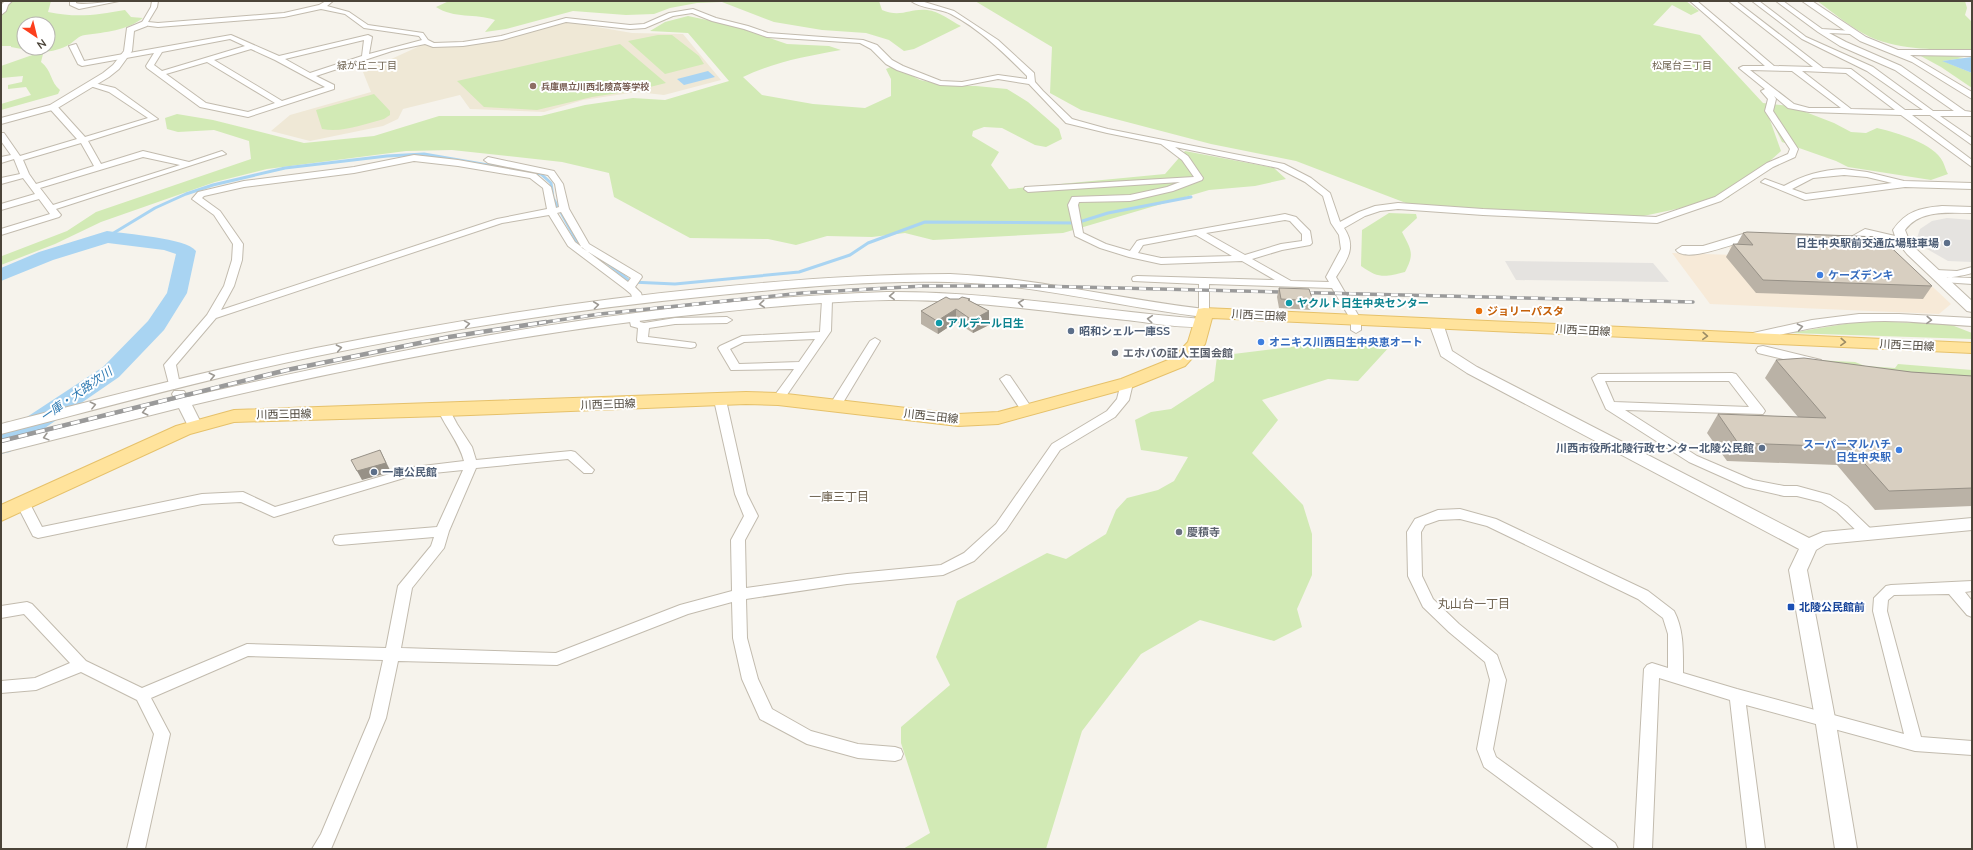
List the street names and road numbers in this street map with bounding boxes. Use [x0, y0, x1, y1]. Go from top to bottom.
street label: 川西三田線 [1231, 307, 1287, 323]
street label: 川西三田線 [1555, 322, 1611, 338]
street label: 川西三田線 [1879, 337, 1935, 353]
street label: 川西三田線 [580, 396, 636, 412]
street label: 川西三田線 [903, 406, 959, 426]
street label: 川西三田線 [256, 407, 312, 421]

